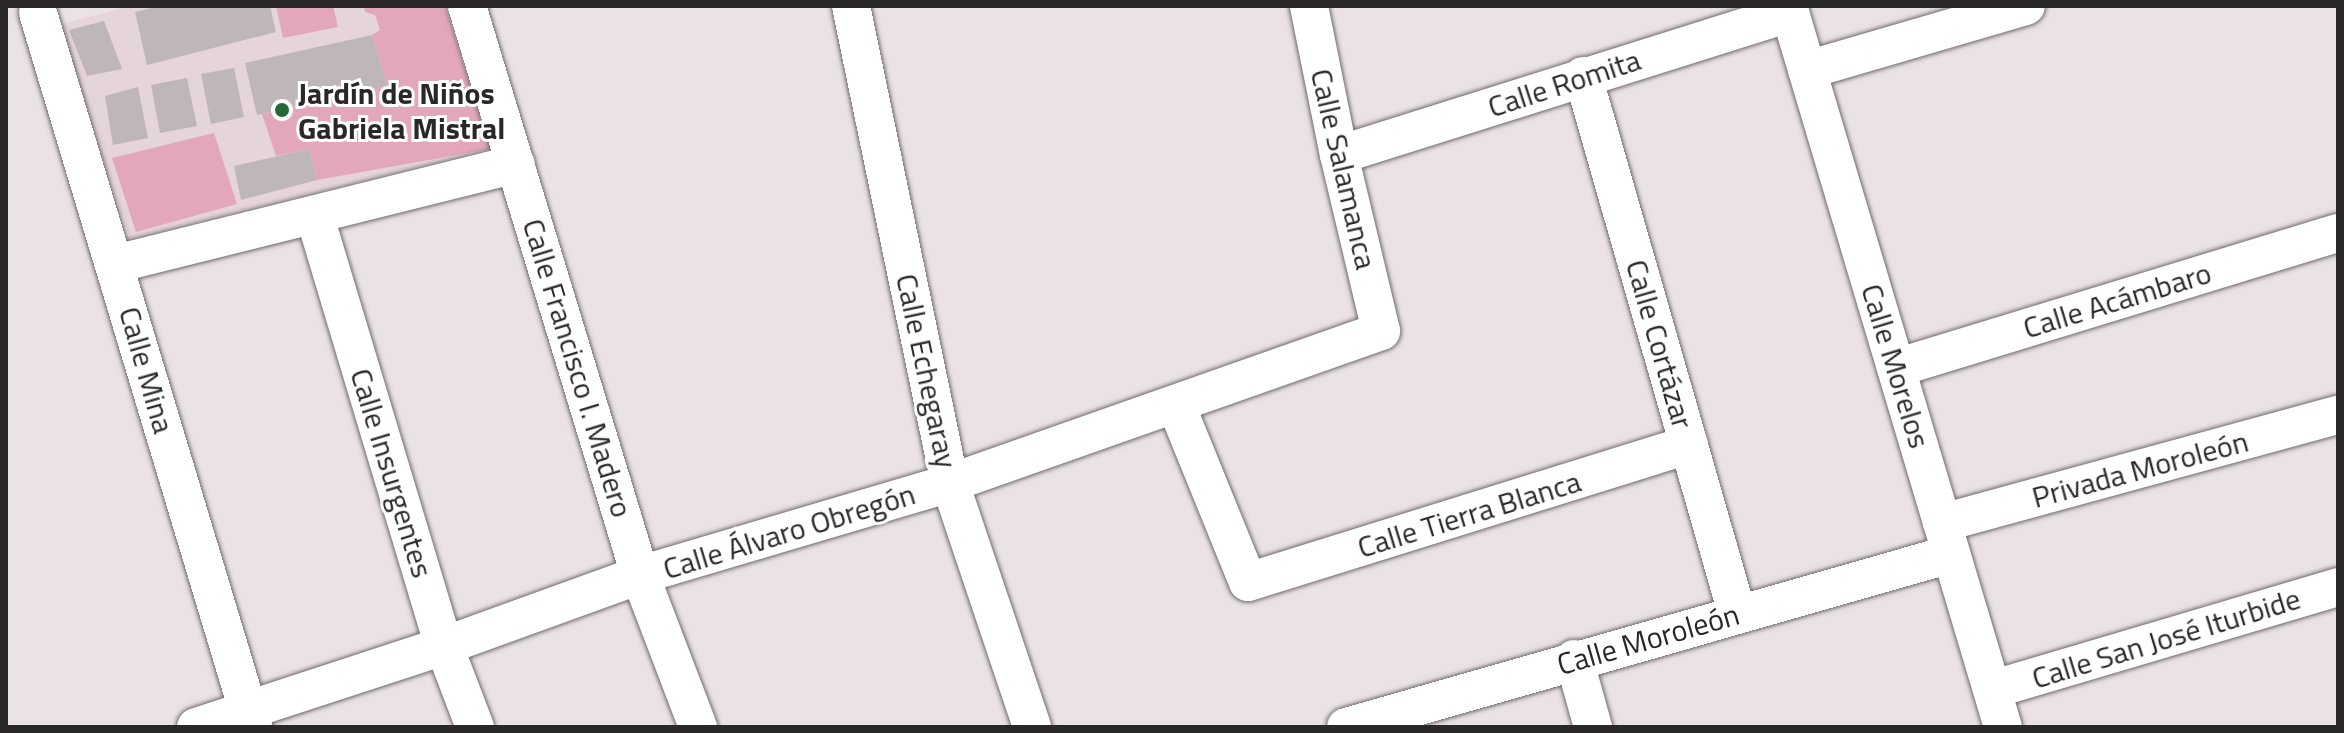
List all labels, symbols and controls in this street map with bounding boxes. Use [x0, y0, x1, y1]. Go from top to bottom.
street label: Calle Romita [1483, 41, 1645, 125]
street label: Calle Salamanca [1303, 65, 1385, 273]
place label: Jardín de Niños Gabriela Mistral [298, 75, 505, 146]
marker: Jardín de Niños Gabriela Mistral [273, 101, 291, 119]
street label: Calle Francisco I. Madero [515, 214, 641, 522]
street label: Calle Acámbaro [2019, 254, 2215, 346]
street label: Calle Cortázar [1619, 255, 1701, 433]
street label: Calle Echegaray [889, 271, 965, 471]
street label: Calle Morelos [1854, 280, 1938, 452]
street label: Calle Mina [112, 303, 182, 437]
street label: Calle Insurgentes [343, 364, 441, 582]
street label: Privada Moroleón [2028, 423, 2252, 515]
street label: Calle Tierra Blanca [1353, 463, 1585, 565]
street label: Calle Álvaro Obregón [659, 476, 919, 586]
street label: Calle San José Iturbide [2028, 580, 2304, 696]
street label: Calle Moroleón [1553, 596, 1743, 682]

